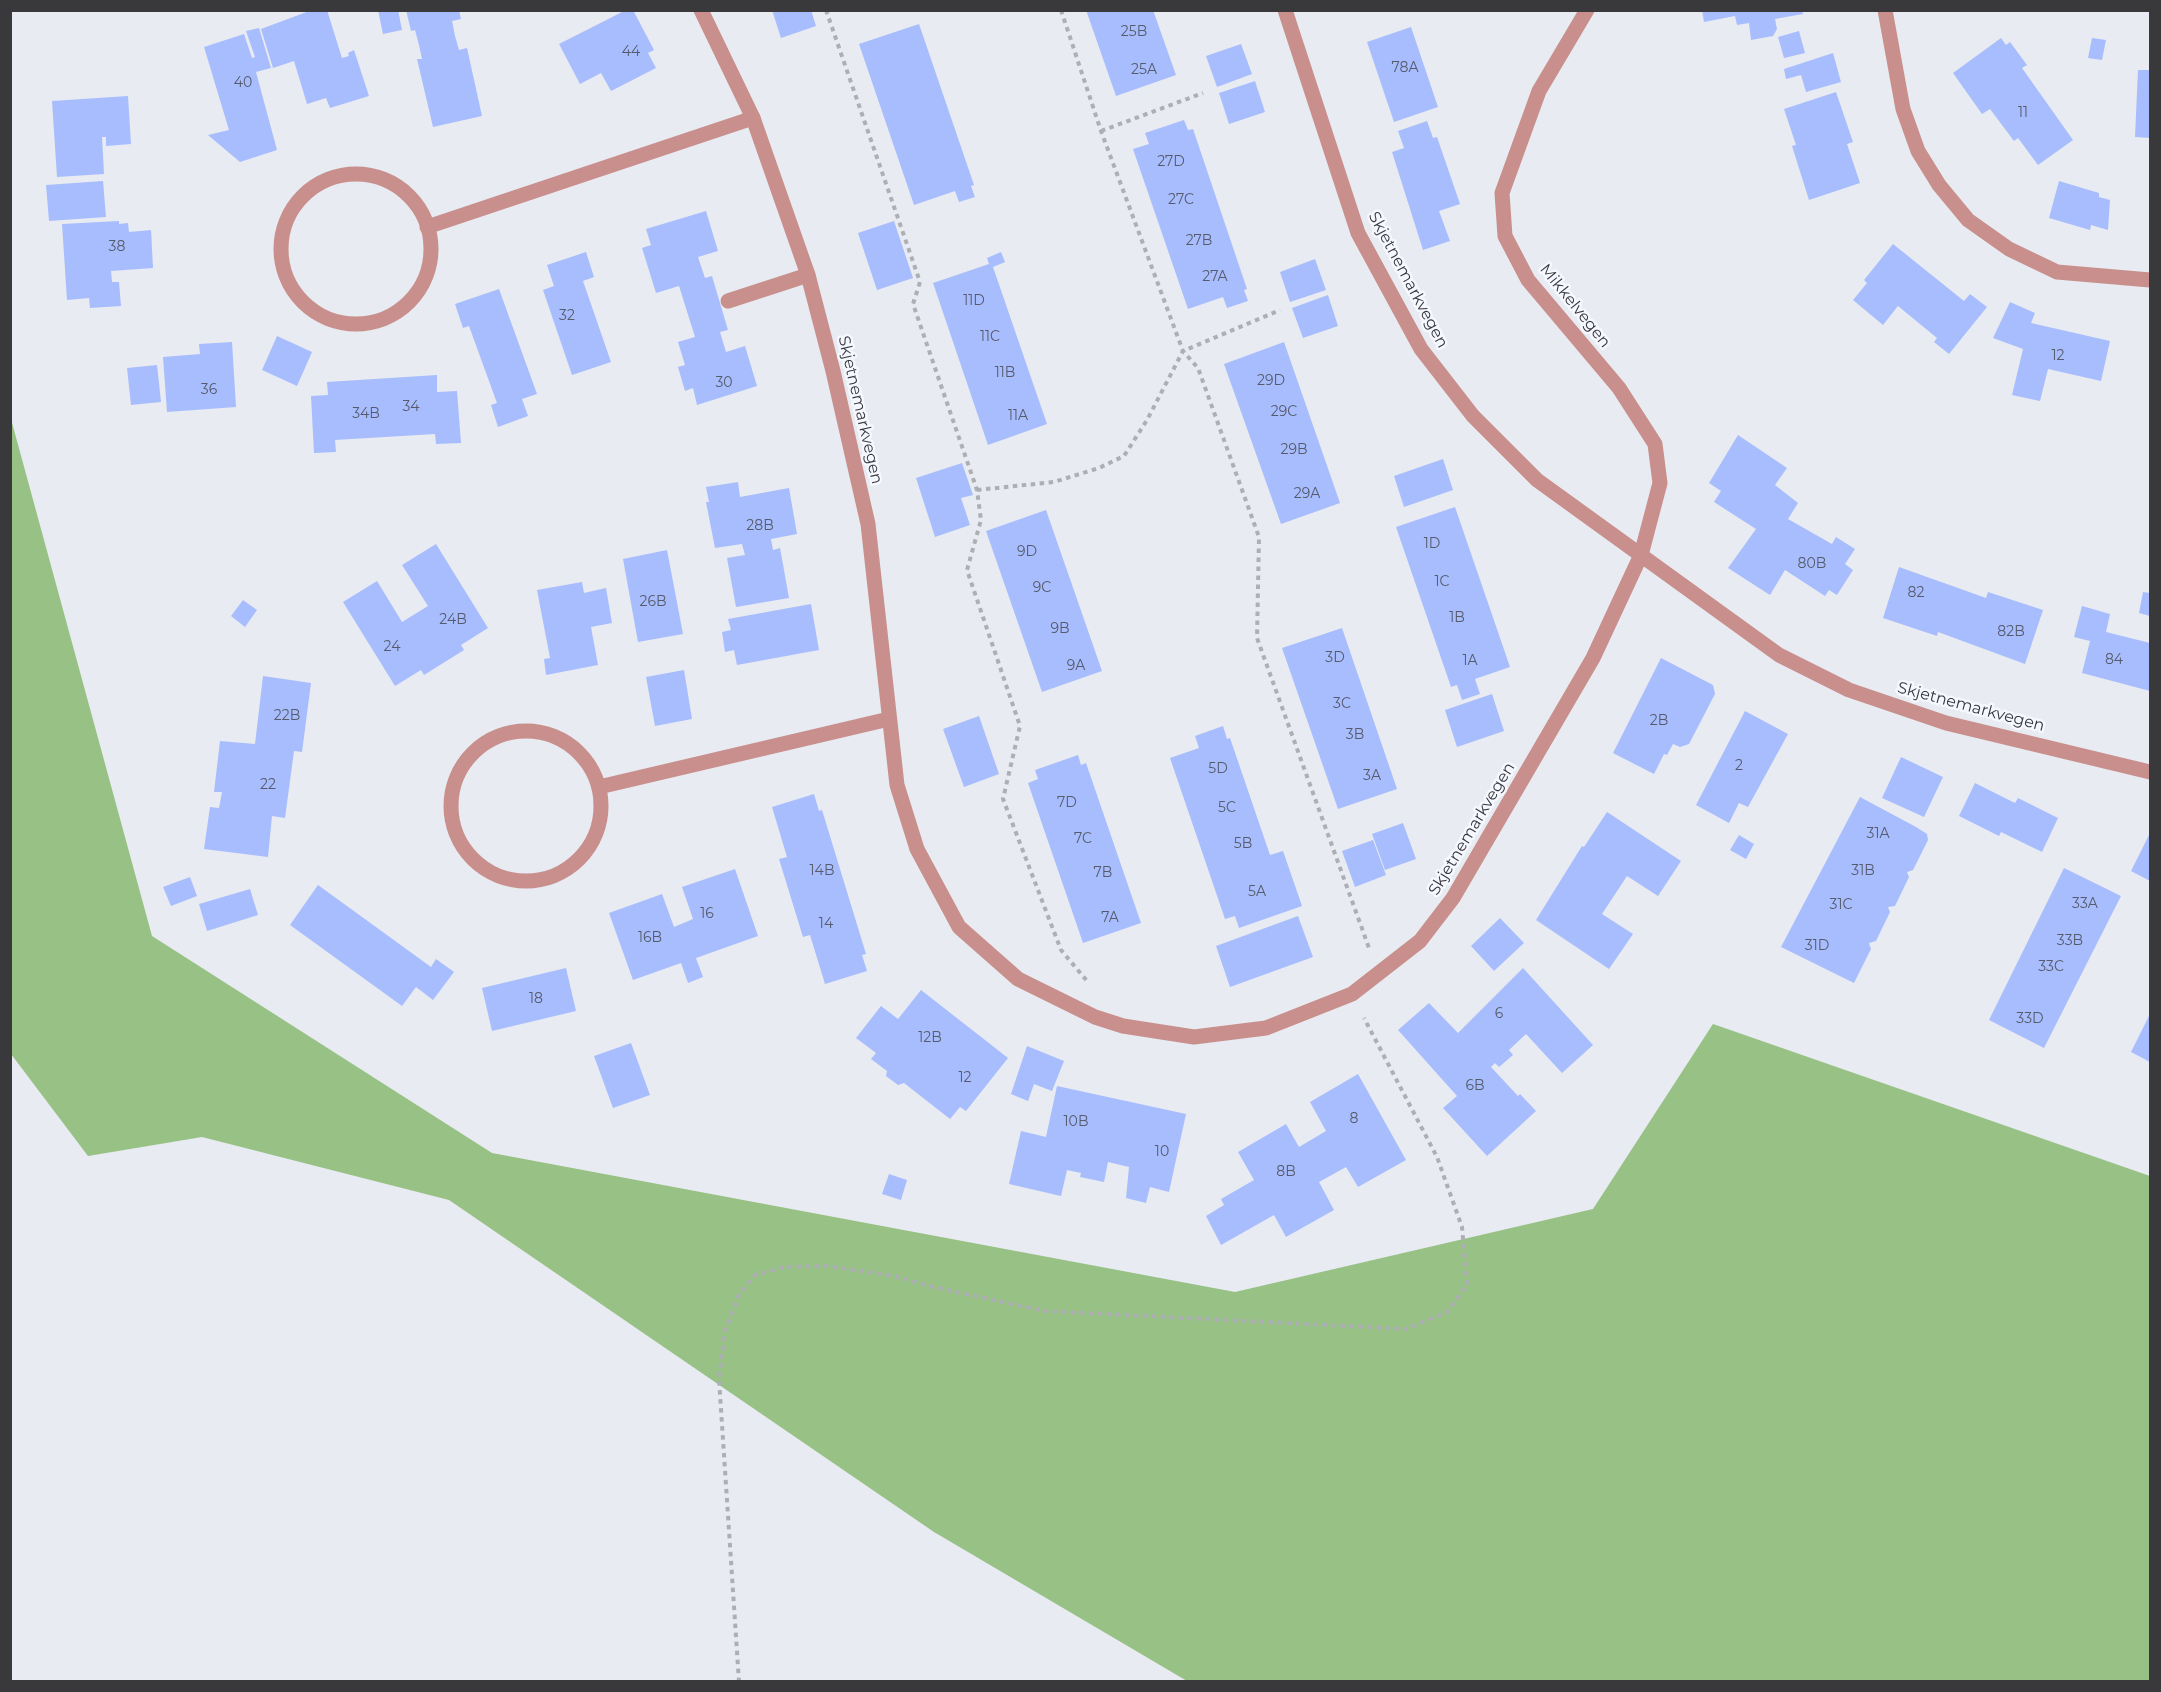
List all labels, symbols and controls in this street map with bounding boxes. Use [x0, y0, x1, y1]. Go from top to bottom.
house number: 25B [1121, 24, 1147, 40]
house number: 44 [622, 44, 640, 60]
house number: 78A [1392, 60, 1418, 76]
house number: 25A [1131, 62, 1157, 78]
house number: 40 [234, 75, 252, 91]
house number: 11 [2018, 105, 2028, 121]
house number: 27D [1157, 154, 1185, 170]
house number: 27C [1168, 192, 1194, 208]
street label: Skjetnemarkvegen [1364, 209, 1452, 351]
house number: 27B [1186, 233, 1212, 249]
house number: 38 [109, 239, 125, 255]
street label: Mikkelvegen [1535, 260, 1615, 352]
house number: 27A [1202, 269, 1228, 285]
house number: 11D [963, 293, 985, 309]
house number: 32 [559, 308, 575, 324]
house number: 11C [980, 329, 1000, 345]
street label: Skjetnemarkvegen [834, 334, 886, 486]
house number: 12 [2051, 348, 2065, 364]
house number: 11B [995, 365, 1015, 381]
house number: 29D [1257, 373, 1285, 389]
house number: 30 [715, 375, 733, 391]
house number: 36 [201, 382, 217, 398]
house number: 34 [402, 399, 420, 415]
house number: 29C [1271, 404, 1297, 420]
house number: 34B [352, 406, 380, 422]
house number: 11A [1008, 408, 1028, 424]
house number: 29B [1280, 442, 1308, 458]
house number: 29A [1294, 486, 1320, 502]
house number: 28B [746, 518, 774, 534]
house number: 1D [1424, 536, 1440, 552]
house number: 9D [1017, 544, 1037, 560]
house number: 80B [1798, 556, 1826, 572]
house number: 1C [1435, 574, 1449, 590]
house number: 9C [1033, 580, 1051, 596]
house number: 82 [1908, 585, 1924, 601]
house number: 26B [639, 594, 667, 610]
house number: 1B [1449, 610, 1465, 626]
house number: 24B [439, 612, 467, 628]
house number: 9B [1050, 621, 1070, 637]
house number: 82B [1997, 624, 2025, 640]
house number: 24 [384, 639, 400, 655]
house number: 3D [1325, 650, 1345, 666]
house number: 84 [2105, 652, 2123, 668]
house number: 1A [1462, 653, 1478, 669]
house number: 9A [1067, 658, 1085, 674]
street label: Skjetnemarkvegen [1895, 678, 2047, 736]
house number: 3C [1333, 696, 1351, 712]
house number: 22B [274, 708, 300, 724]
house number: 2B [1650, 713, 1668, 729]
house number: 3B [1346, 727, 1364, 743]
house number: 2 [1735, 758, 1743, 774]
street label: Skjetnemarkvegen [1425, 759, 1519, 899]
house number: 5D [1208, 761, 1228, 777]
house number: 3A [1363, 768, 1381, 784]
house number: 22 [260, 777, 276, 793]
house number: 7D [1057, 795, 1077, 811]
house number: 5C [1218, 800, 1236, 816]
house number: 31A [1867, 826, 1889, 842]
house number: 7C [1074, 831, 1092, 847]
house number: 5B [1234, 836, 1252, 852]
house number: 14B [810, 863, 834, 879]
house number: 31B [1851, 863, 1875, 879]
house number: 7B [1094, 865, 1112, 881]
house number: 5A [1248, 884, 1266, 900]
house number: 33A [2072, 896, 2098, 912]
house number: 31C [1830, 897, 1852, 913]
house number: 16 [700, 906, 714, 922]
house number: 7A [1101, 910, 1119, 926]
house number: 14 [819, 916, 833, 932]
house number: 16B [638, 930, 662, 946]
house number: 33B [2057, 933, 2083, 949]
house number: 31D [1805, 938, 1829, 954]
house number: 33C [2038, 959, 2064, 975]
house number: 18 [529, 991, 543, 1007]
house number: 6 [1495, 1006, 1503, 1022]
house number: 33D [2016, 1011, 2044, 1027]
house number: 12B [918, 1030, 942, 1046]
house number: 12 [958, 1070, 972, 1086]
house number: 6B [1465, 1078, 1485, 1094]
house number: 8 [1350, 1111, 1358, 1127]
house number: 10B [1064, 1114, 1088, 1130]
house number: 10 [1155, 1144, 1169, 1160]
house number: 8B [1276, 1164, 1296, 1180]

